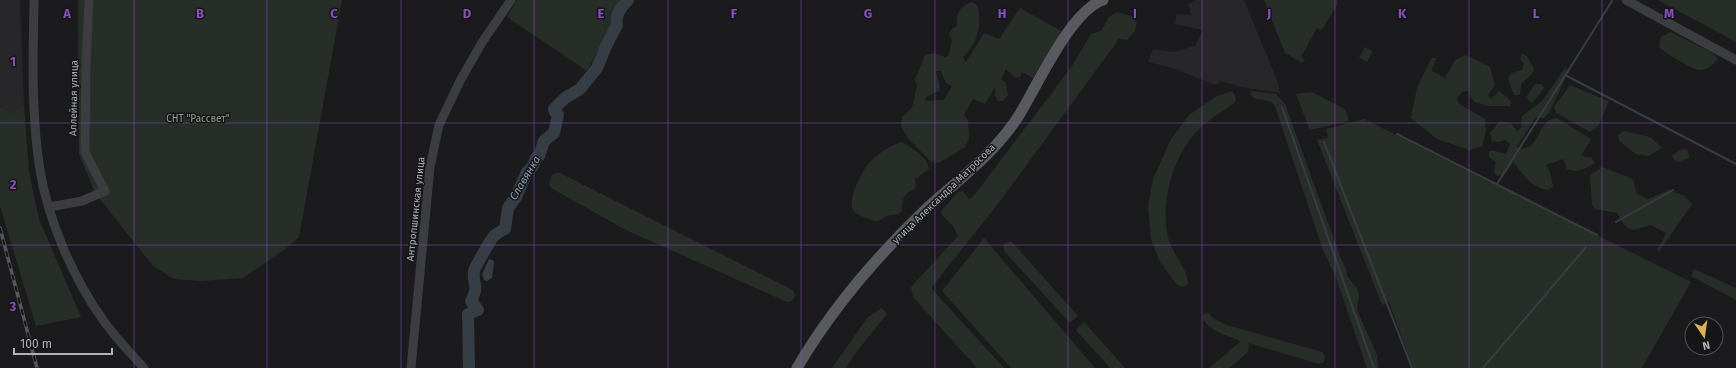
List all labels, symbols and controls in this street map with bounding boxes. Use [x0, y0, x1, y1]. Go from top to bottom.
text: A [62, 6, 71, 21]
text: B [196, 6, 204, 21]
text: C [330, 6, 338, 21]
text: D [463, 6, 472, 21]
text: E [598, 6, 605, 21]
text: F [731, 6, 738, 21]
text: G [864, 6, 872, 21]
text: H [998, 6, 1006, 21]
text: I [1133, 6, 1137, 21]
text: J [1266, 6, 1271, 21]
text: K [1398, 6, 1407, 21]
text: L [1533, 6, 1540, 21]
text: M [1664, 6, 1674, 21]
text: 1 [10, 54, 16, 69]
street label: Аллейная улица [67, 60, 81, 136]
park label: СНТ "Рассвет" [166, 113, 230, 125]
street label: улица Александра Матросова [890, 141, 998, 247]
water label: Славянка [507, 154, 543, 202]
street label: Антропшинская улица [405, 156, 427, 262]
text: 2 [10, 177, 17, 192]
text: 3 [9, 299, 17, 314]
north arrow [1684, 316, 1724, 356]
scale bar [14, 330, 112, 356]
text: 100 m [20, 337, 52, 351]
text: N [1701, 338, 1711, 352]

